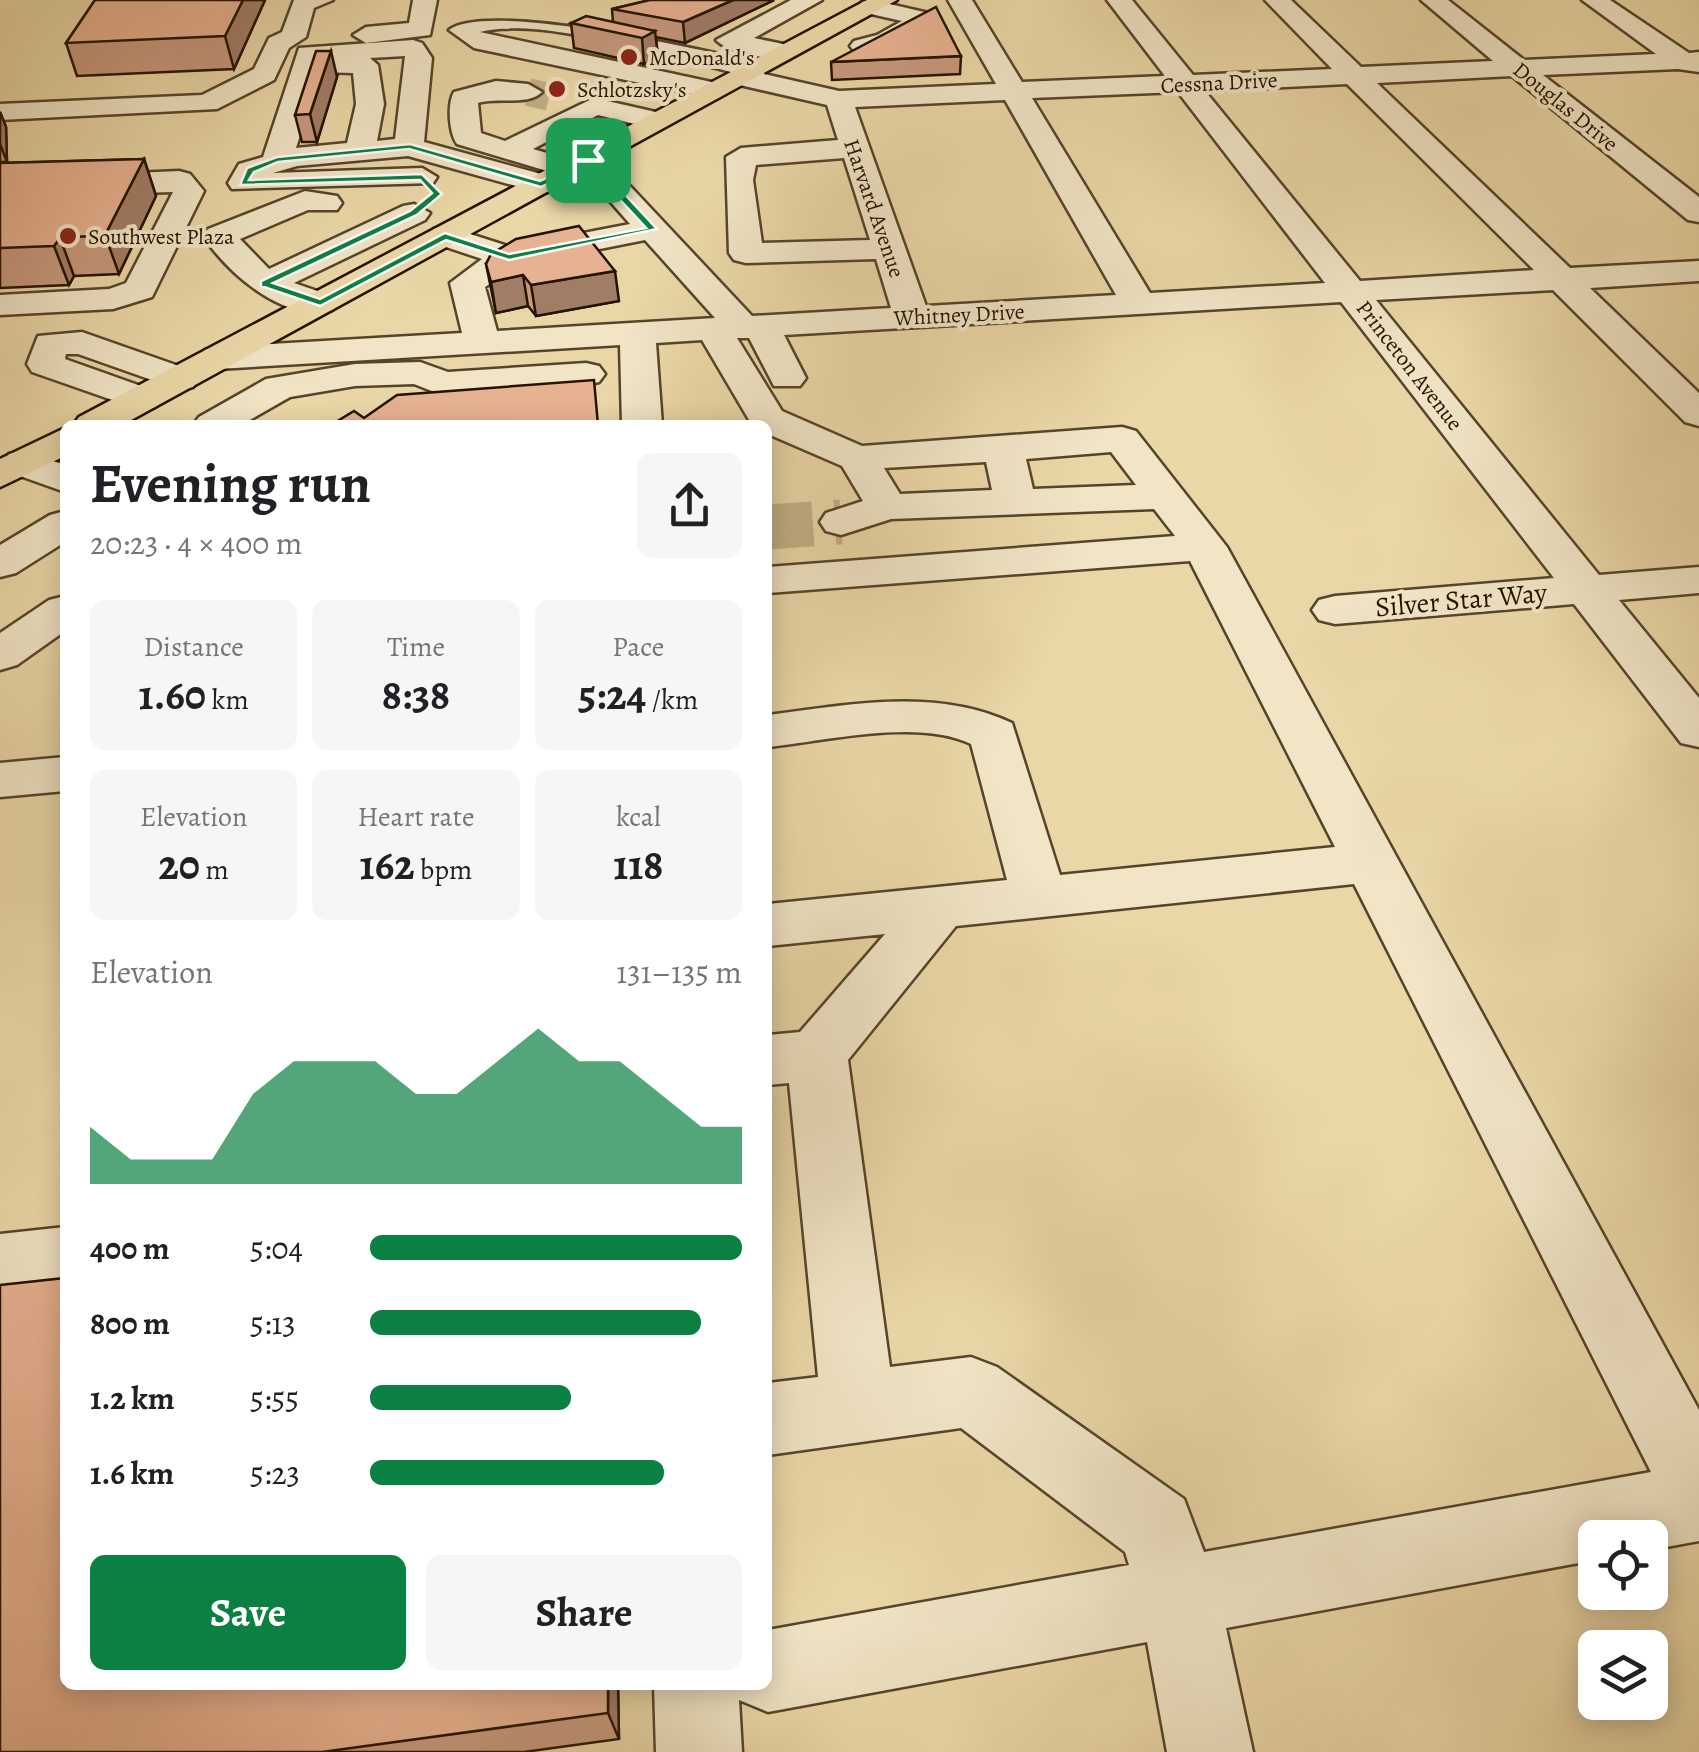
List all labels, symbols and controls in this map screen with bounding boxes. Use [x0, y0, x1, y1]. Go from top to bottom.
place label: McDonald's [649, 43, 755, 73]
marker: McDonald's [618, 46, 640, 68]
street label: Douglas Drive [1506, 55, 1624, 159]
street label: Cessna Drive [1160, 65, 1278, 101]
place label: Schlotzsky's [577, 75, 687, 105]
marker: Schlotzsky's [546, 78, 568, 100]
pin [546, 118, 631, 203]
icon: arrive [561, 133, 616, 188]
street label: Harvard Avenue [836, 135, 912, 282]
place label: Southwest Plaza [88, 222, 235, 252]
marker: Southwest Plaza [57, 225, 79, 247]
street label: Princeton Avenue [1349, 294, 1470, 437]
street label: Whitney Drive [892, 297, 1025, 333]
text: Evening run [90, 446, 371, 521]
button: share [637, 453, 742, 558]
text: 20:23 · 4 × 400 m [90, 521, 302, 565]
street label: Silver Star Way [1374, 574, 1549, 626]
text: Distance [143, 628, 244, 666]
text: Time [387, 628, 445, 666]
text: Pace [612, 628, 664, 666]
text: 1.60 [139, 666, 206, 723]
text: 8:38 [382, 666, 450, 723]
text: 5:24 [578, 666, 646, 723]
text: km [206, 681, 249, 719]
text: /km [646, 681, 698, 719]
text: Elevation [140, 798, 247, 836]
text: Heart rate [358, 798, 474, 836]
text: kcal [616, 798, 661, 836]
text: 20 [159, 836, 200, 893]
text: 162 [360, 836, 415, 893]
text: 118 [613, 836, 663, 893]
text: m [200, 851, 229, 889]
text: bpm [415, 851, 472, 889]
text: Elevation [90, 950, 213, 994]
text: 131–135 m [616, 950, 742, 994]
text: 400 m [90, 1226, 170, 1270]
text: 5:04 [250, 1226, 303, 1270]
text: 800 m [90, 1301, 170, 1345]
text: 5:13 [250, 1301, 296, 1345]
text: 1.2 km [90, 1376, 175, 1420]
text: 5:55 [250, 1376, 299, 1420]
text: 1.6 km [90, 1451, 174, 1495]
text: 5:23 [250, 1451, 300, 1495]
map controls [1578, 1520, 1668, 1720]
button: locate [1578, 1520, 1668, 1610]
button: Save [90, 1555, 406, 1670]
button: Share [426, 1555, 742, 1670]
button: layers [1578, 1630, 1668, 1720]

